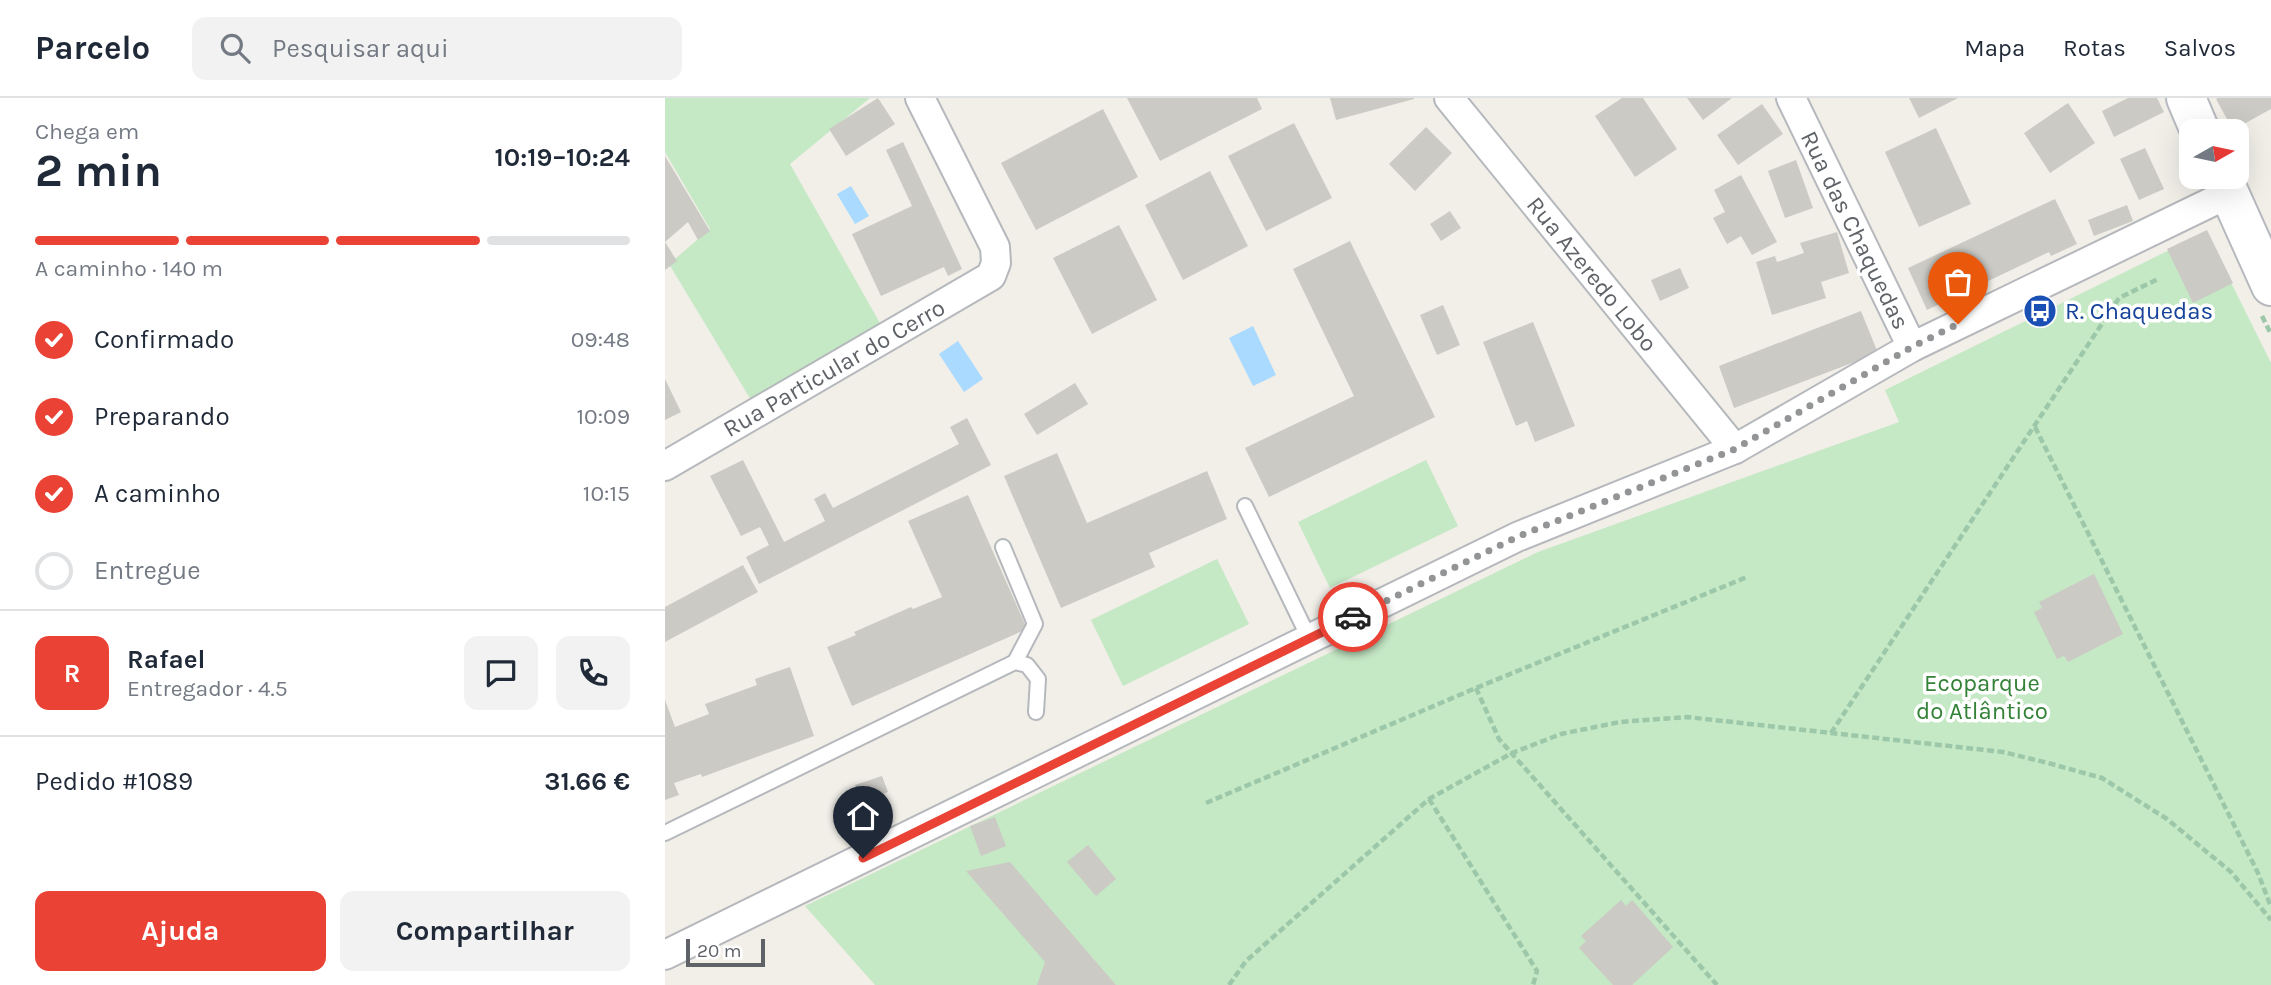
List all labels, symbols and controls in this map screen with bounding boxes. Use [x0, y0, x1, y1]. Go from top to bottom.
search box [192, 17, 682, 80]
text: Parcelo [35, 29, 150, 67]
icon: search [216, 29, 254, 67]
text: Pesquisar aqui [272, 33, 449, 64]
text: Mapa [1964, 34, 2025, 62]
text: Rotas [2063, 34, 2126, 62]
text: Salvos [2164, 34, 2236, 62]
text: Chega em [35, 118, 139, 145]
north arrow [2179, 119, 2249, 189]
map controls [2179, 119, 2249, 189]
street label: Rua das Chaquedas [1795, 126, 1915, 334]
text: 10:19–10:24 [495, 142, 630, 173]
text: 2 min [35, 144, 162, 198]
street label: Rua Azeredo Lobo [1521, 191, 1663, 357]
pin [1928, 252, 1988, 324]
text: A caminho · 140 m [35, 255, 223, 282]
icon: bag [1939, 263, 1977, 301]
bus stop icon: R. Chaquedas [2021, 292, 2059, 330]
street label: Rua Particular do Cerro [718, 293, 950, 443]
place label: R. Chaquedas [2065, 297, 2213, 325]
icon: check [35, 321, 73, 359]
text: Confirmado [94, 324, 234, 355]
text: 09:48 [571, 326, 630, 353]
icon: check [35, 398, 73, 436]
text: Preparando [94, 401, 230, 432]
text: 10:09 [576, 403, 630, 430]
icon: check [35, 475, 73, 513]
text: A caminho [94, 478, 221, 509]
text: 10:15 [583, 480, 630, 507]
text: Entregue [94, 555, 201, 586]
courier [1318, 582, 1388, 652]
icon: car [1334, 598, 1372, 636]
button: chat [464, 636, 538, 710]
button: phone [556, 636, 630, 710]
text: Rafael [127, 644, 205, 675]
text: R [64, 658, 80, 689]
park label: Ecoparque do Atlântico [1916, 669, 2048, 725]
text: Entregador · 4.5 [127, 675, 288, 702]
text: Pedido #1089 [35, 766, 193, 797]
text: 31.66 € [544, 766, 630, 797]
pin [833, 786, 893, 858]
icon: home [844, 797, 882, 835]
button: Ajuda [35, 891, 326, 971]
button: Compartilhar [340, 891, 630, 971]
scale bar [686, 936, 765, 968]
text: 20 m [697, 940, 742, 962]

